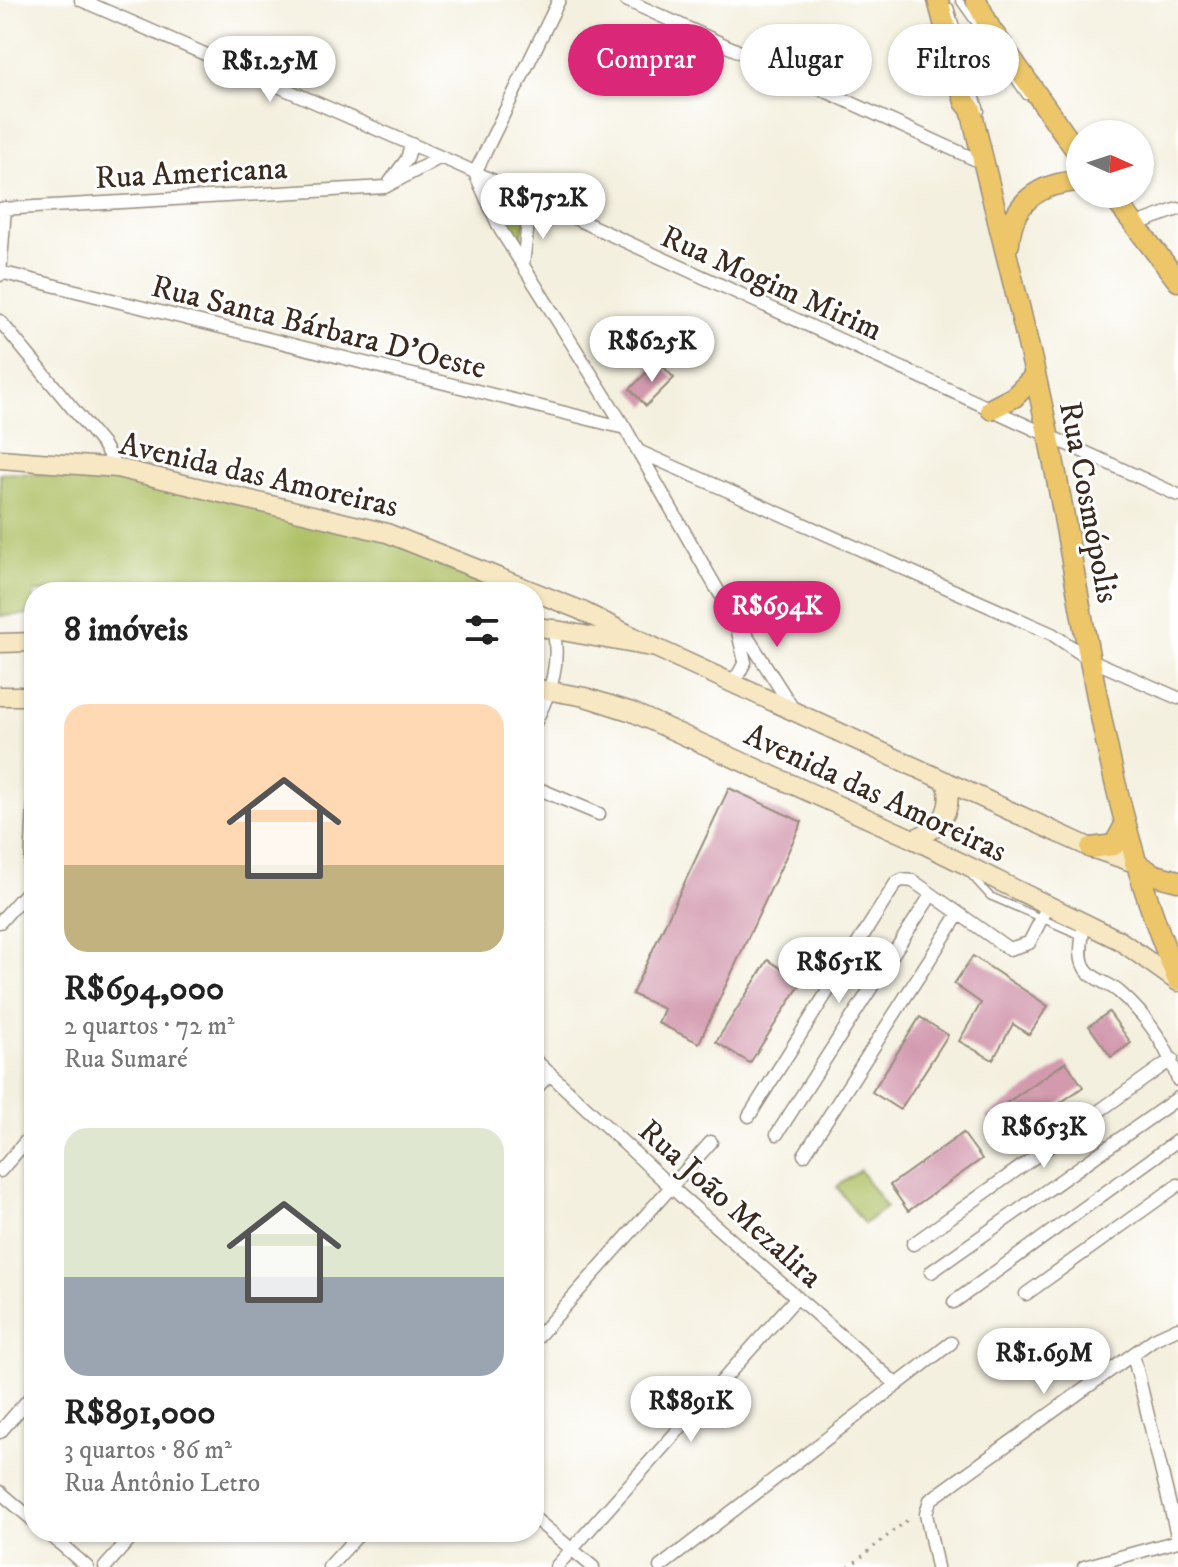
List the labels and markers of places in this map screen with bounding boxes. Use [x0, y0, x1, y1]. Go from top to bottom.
pin: R$1.25M [196, 36, 344, 104]
pin: R$752K [478, 173, 608, 241]
pin: R$625K [587, 316, 717, 384]
pin: R$694K [712, 581, 842, 649]
pin: R$651K [774, 937, 904, 1005]
pin: R$653K [979, 1102, 1109, 1170]
pin: R$1.69M [970, 1328, 1118, 1396]
pin: R$891K [626, 1376, 756, 1444]

